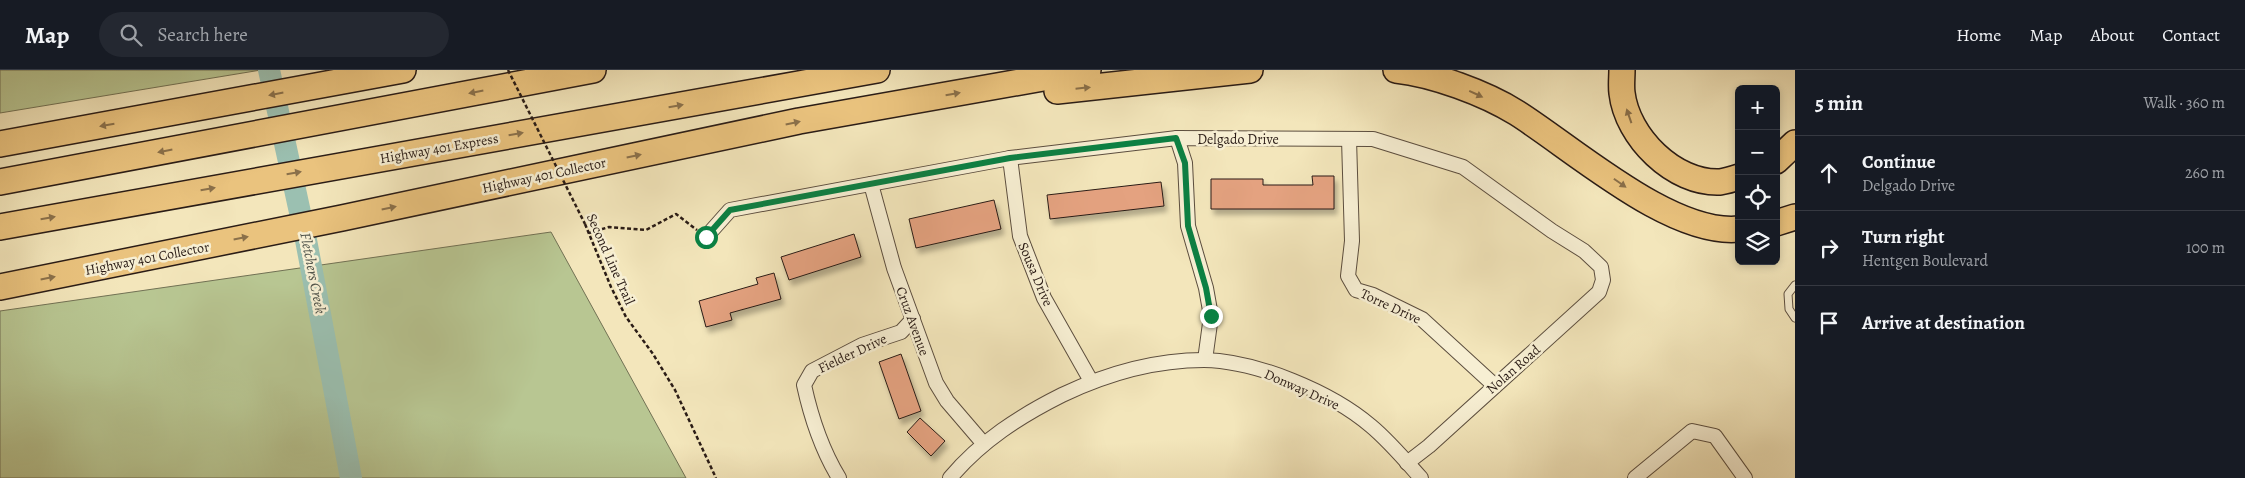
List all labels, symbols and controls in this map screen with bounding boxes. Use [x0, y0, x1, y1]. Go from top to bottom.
search box [99, 12, 449, 57]
text: Map [25, 19, 69, 51]
icon: search [117, 21, 145, 49]
text: Search here [157, 22, 248, 48]
text: Home [1956, 23, 2001, 47]
text: Map [2029, 23, 2062, 47]
text: About [2090, 23, 2134, 47]
text: Contact [2162, 23, 2220, 47]
one-way arrow [1075, 84, 1091, 92]
map controls [1735, 85, 1780, 265]
button: + [1735, 85, 1780, 130]
one-way arrow [468, 88, 484, 96]
one-way arrow [945, 89, 961, 97]
text: 5 min [1815, 89, 1863, 117]
one-way arrow [268, 90, 284, 98]
one-way arrow [1469, 90, 1483, 98]
text: Walk · 360 m [2143, 92, 2225, 114]
one-way arrow [669, 101, 685, 109]
one-way arrow [1624, 109, 1632, 124]
one-way arrow [785, 118, 801, 126]
one-way arrow [99, 121, 115, 129]
street label: Highway 401 Express [378, 129, 500, 168]
one-way arrow [509, 129, 525, 137]
street label: Delgado Drive [1197, 130, 1279, 149]
button: − [1735, 130, 1780, 175]
one-way arrow [156, 147, 172, 155]
text: Continue [1862, 149, 1936, 175]
one-way arrow [626, 152, 641, 160]
street label: Highway 401 Collector [480, 153, 608, 198]
icon: ahead [1815, 159, 1843, 187]
text: 260 m [2185, 162, 2225, 184]
one-way arrow [286, 169, 302, 177]
button: locate [1735, 175, 1780, 220]
text: Delgado Drive [1862, 175, 1955, 197]
one-way arrow [1613, 178, 1626, 188]
one-way arrow [200, 184, 216, 192]
one-way arrow [382, 204, 397, 212]
street label: Second Line Trail [582, 210, 639, 308]
one-way arrow [40, 213, 56, 221]
button: layers [1735, 220, 1780, 265]
text: Turn right [1862, 224, 1944, 250]
route start [695, 226, 718, 249]
water label: Fletchers Creek [295, 231, 331, 316]
one-way arrow [234, 234, 250, 242]
icon: right [1815, 234, 1843, 262]
street label: Highway 401 Collector [83, 237, 212, 280]
text: 100 m [2186, 237, 2225, 259]
street label: Sousa Drive [1014, 239, 1058, 309]
text: Hentgen Boulevard [1862, 250, 1988, 272]
one-way arrow [40, 273, 56, 281]
street label: Cruz Avenue [891, 284, 934, 358]
street label: Torre Drive [1357, 284, 1424, 329]
route end [1200, 305, 1223, 328]
icon: arrive [1815, 309, 1843, 337]
text: Arrive at destination [1862, 310, 2025, 336]
street label: Fielder Drive [815, 329, 890, 378]
street label: Nolan Road [1482, 340, 1545, 398]
street label: Donway Drive [1261, 364, 1342, 415]

